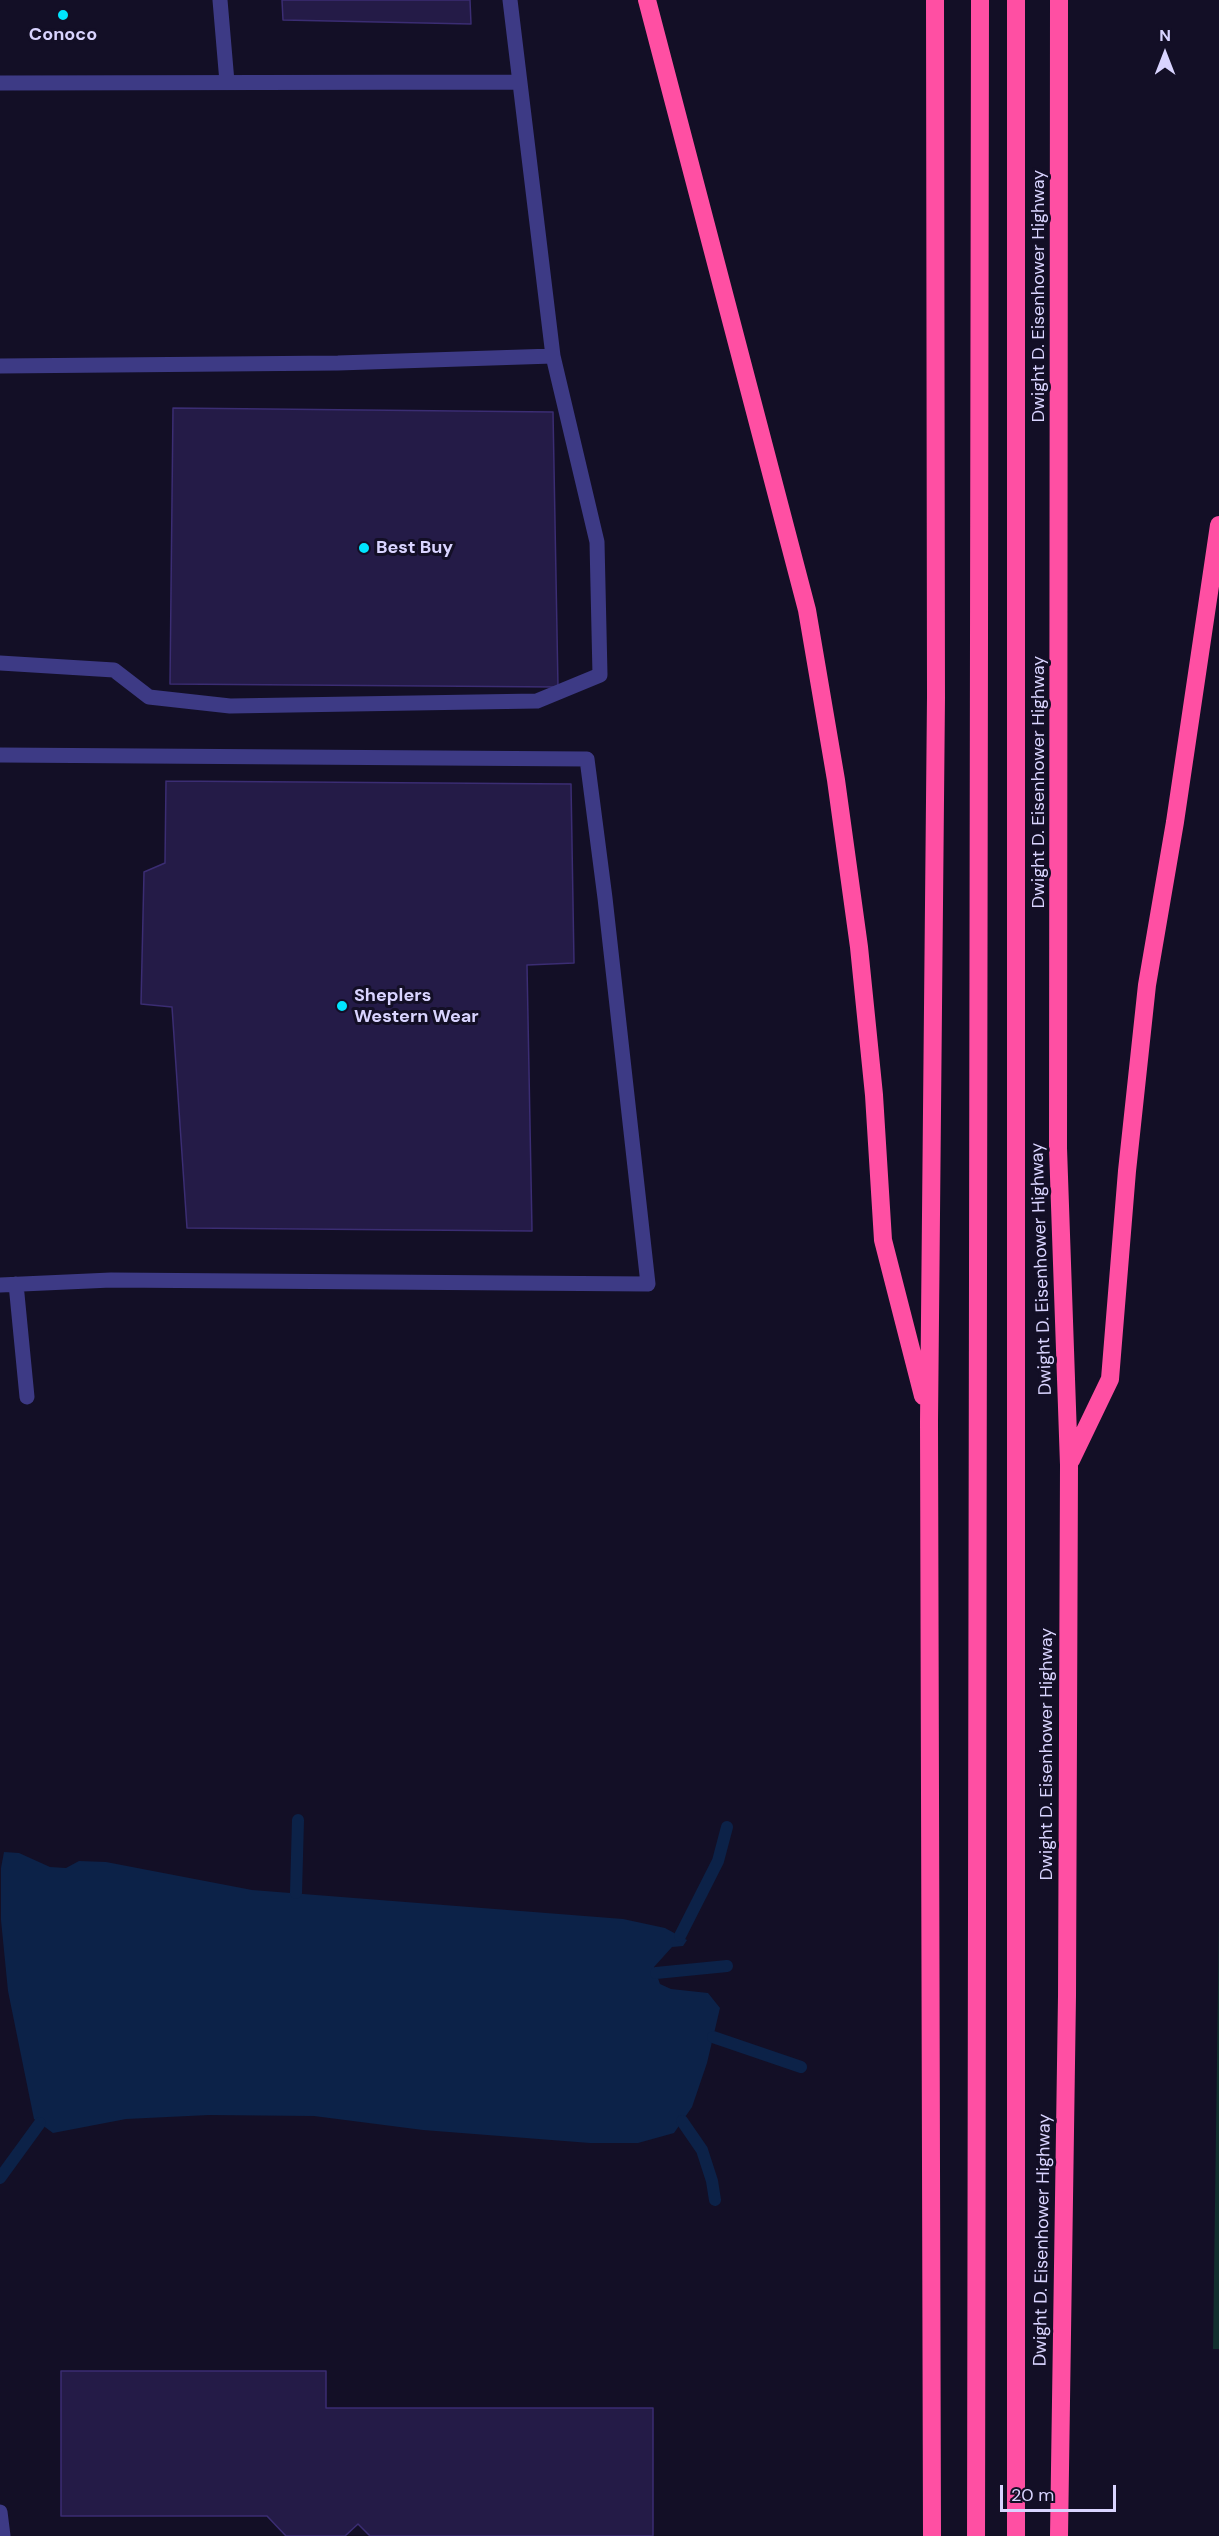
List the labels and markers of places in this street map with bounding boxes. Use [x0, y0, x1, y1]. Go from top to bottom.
marker: Conoco [56, 8, 70, 22]
place label: Conoco [29, 24, 97, 46]
place label: Best Buy [376, 537, 453, 559]
marker: Best Buy [357, 541, 371, 555]
place label: Sheplers Western Wear [354, 985, 479, 1028]
marker: Sheplers Western Wear [335, 999, 349, 1013]

